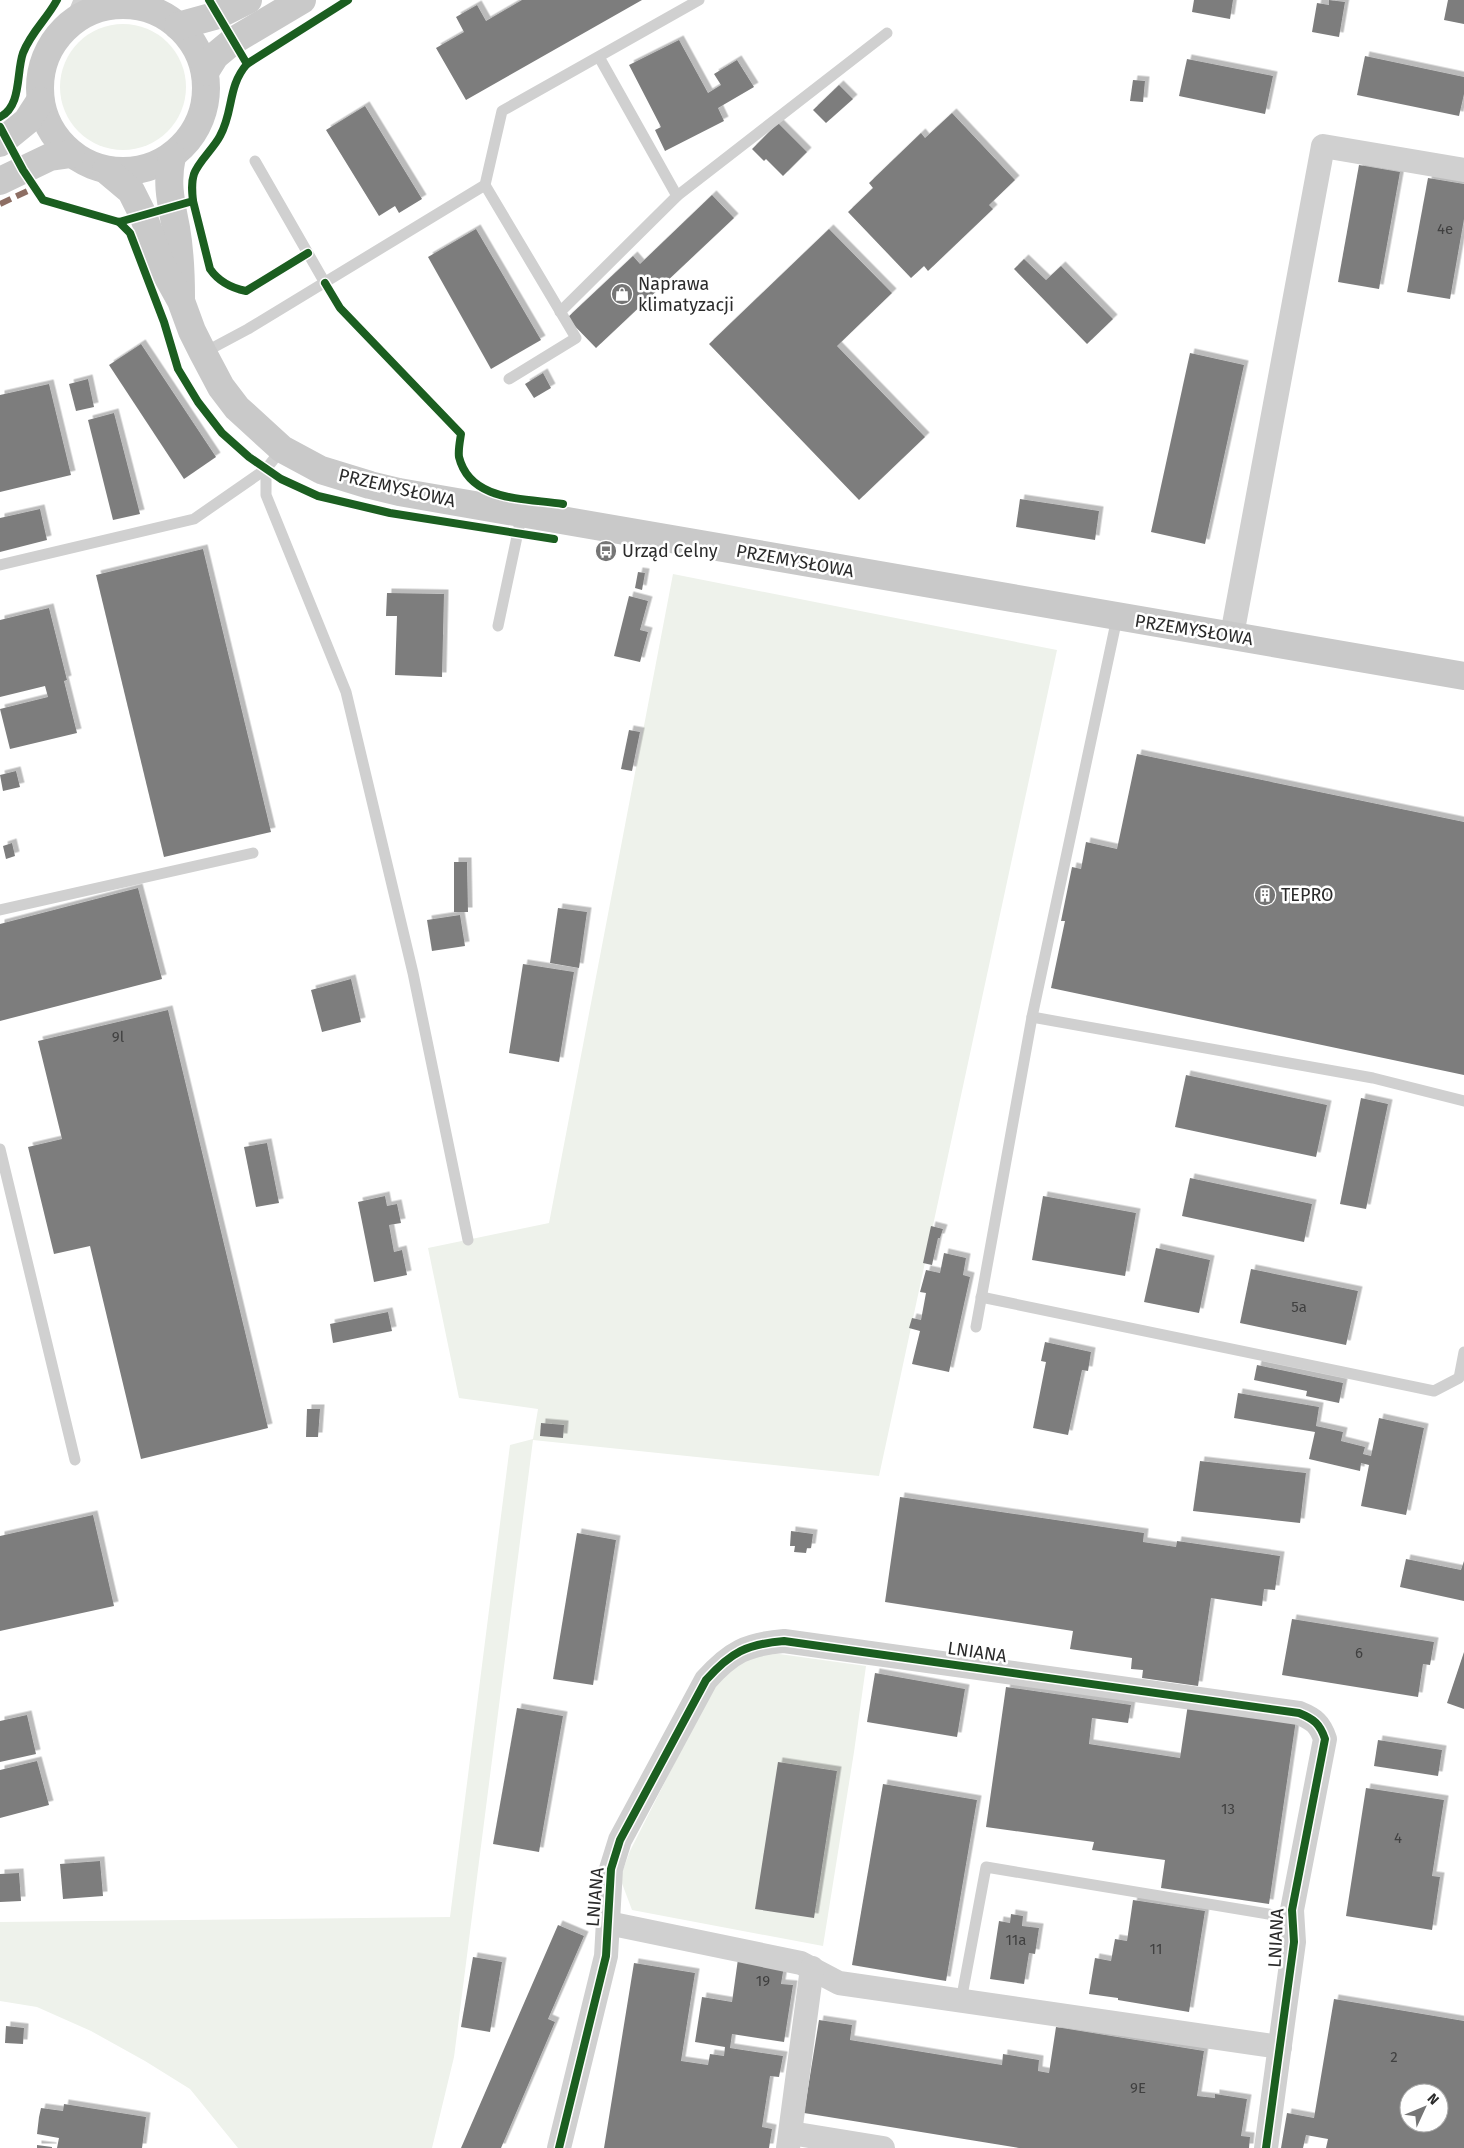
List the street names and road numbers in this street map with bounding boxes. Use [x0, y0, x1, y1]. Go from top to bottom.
street label: PRZEMYSŁOWA [336, 464, 458, 512]
street label: PRZEMYSŁOWA [734, 540, 856, 582]
street label: PRZEMYSŁOWA [1133, 610, 1255, 650]
street label: LNIANA [946, 1637, 1009, 1667]
street label: LNIANA [581, 1866, 609, 1928]
street label: LNIANA [1263, 1907, 1289, 1968]

